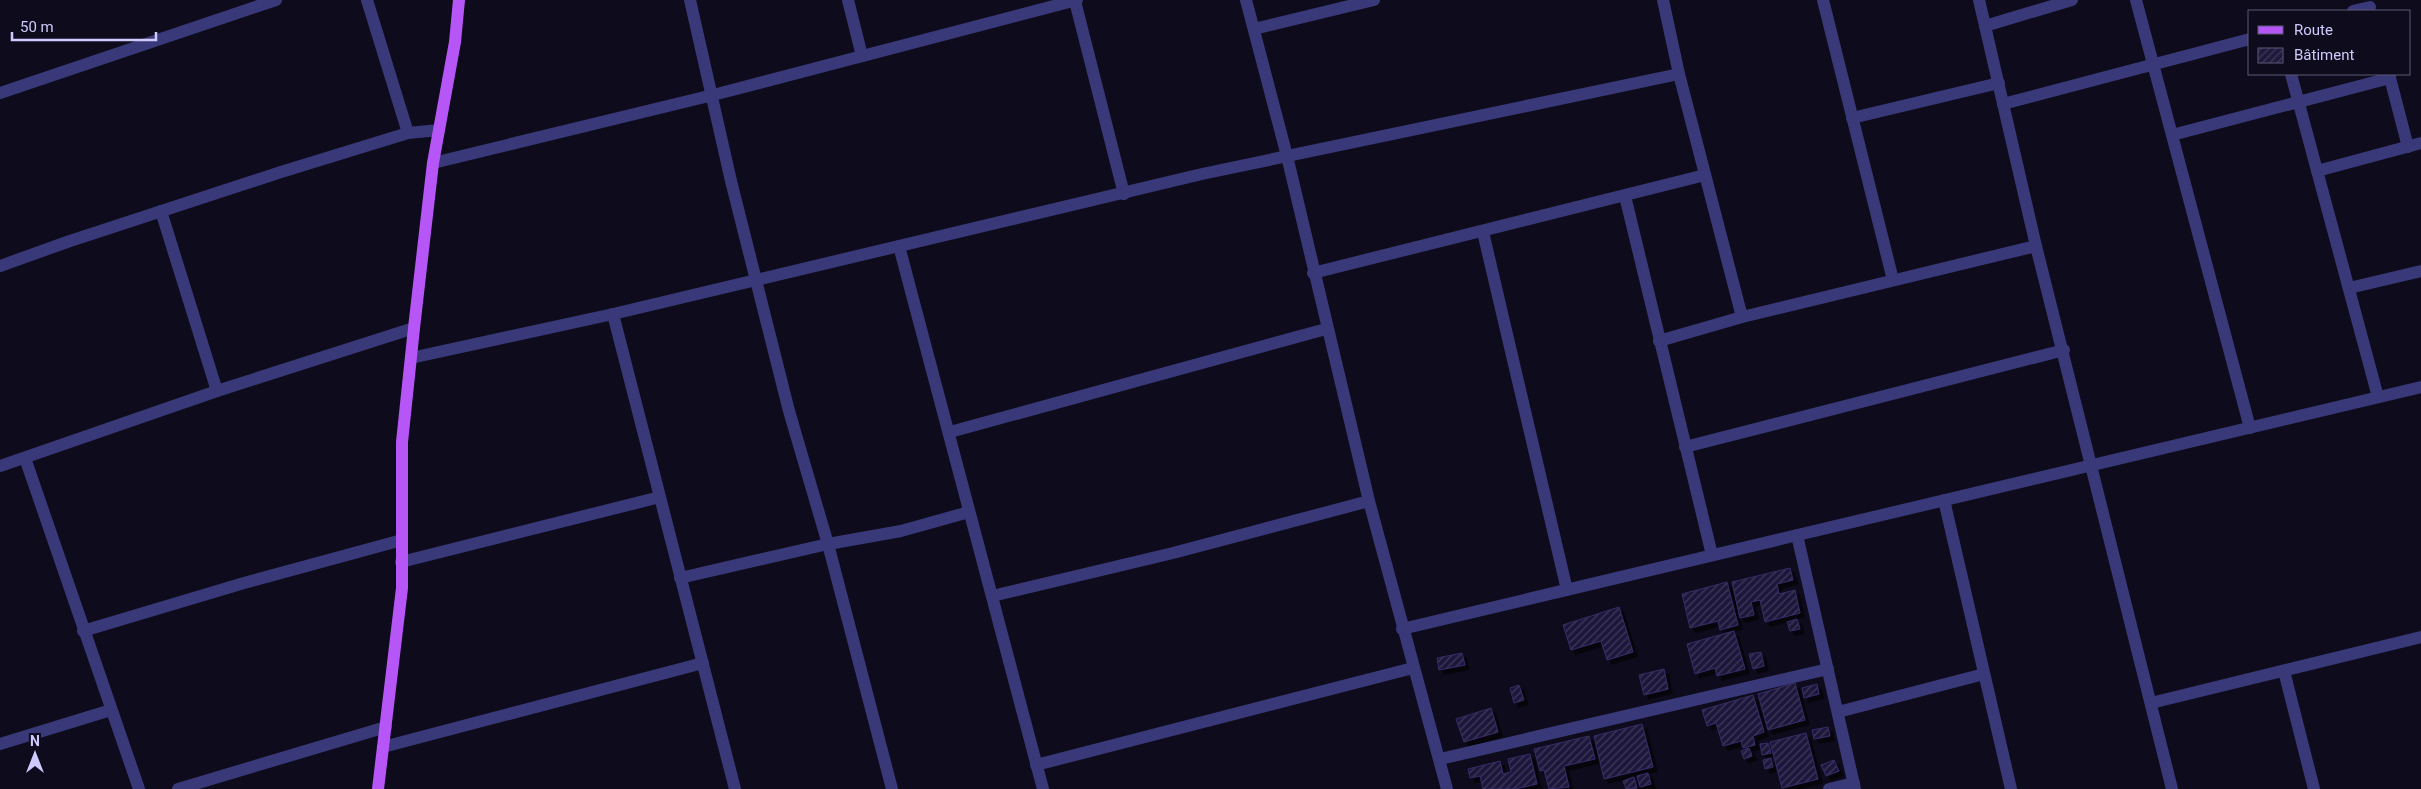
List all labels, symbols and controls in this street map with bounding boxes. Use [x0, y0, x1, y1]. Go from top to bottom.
scale bar [12, 10, 156, 42]
legend [2248, 10, 2411, 75]
text: 50 m [20, 18, 54, 36]
text: Route [2294, 21, 2333, 39]
text: Bâtiment [2294, 46, 2354, 64]
north arrow [10, 729, 60, 779]
text: N [30, 733, 40, 749]

